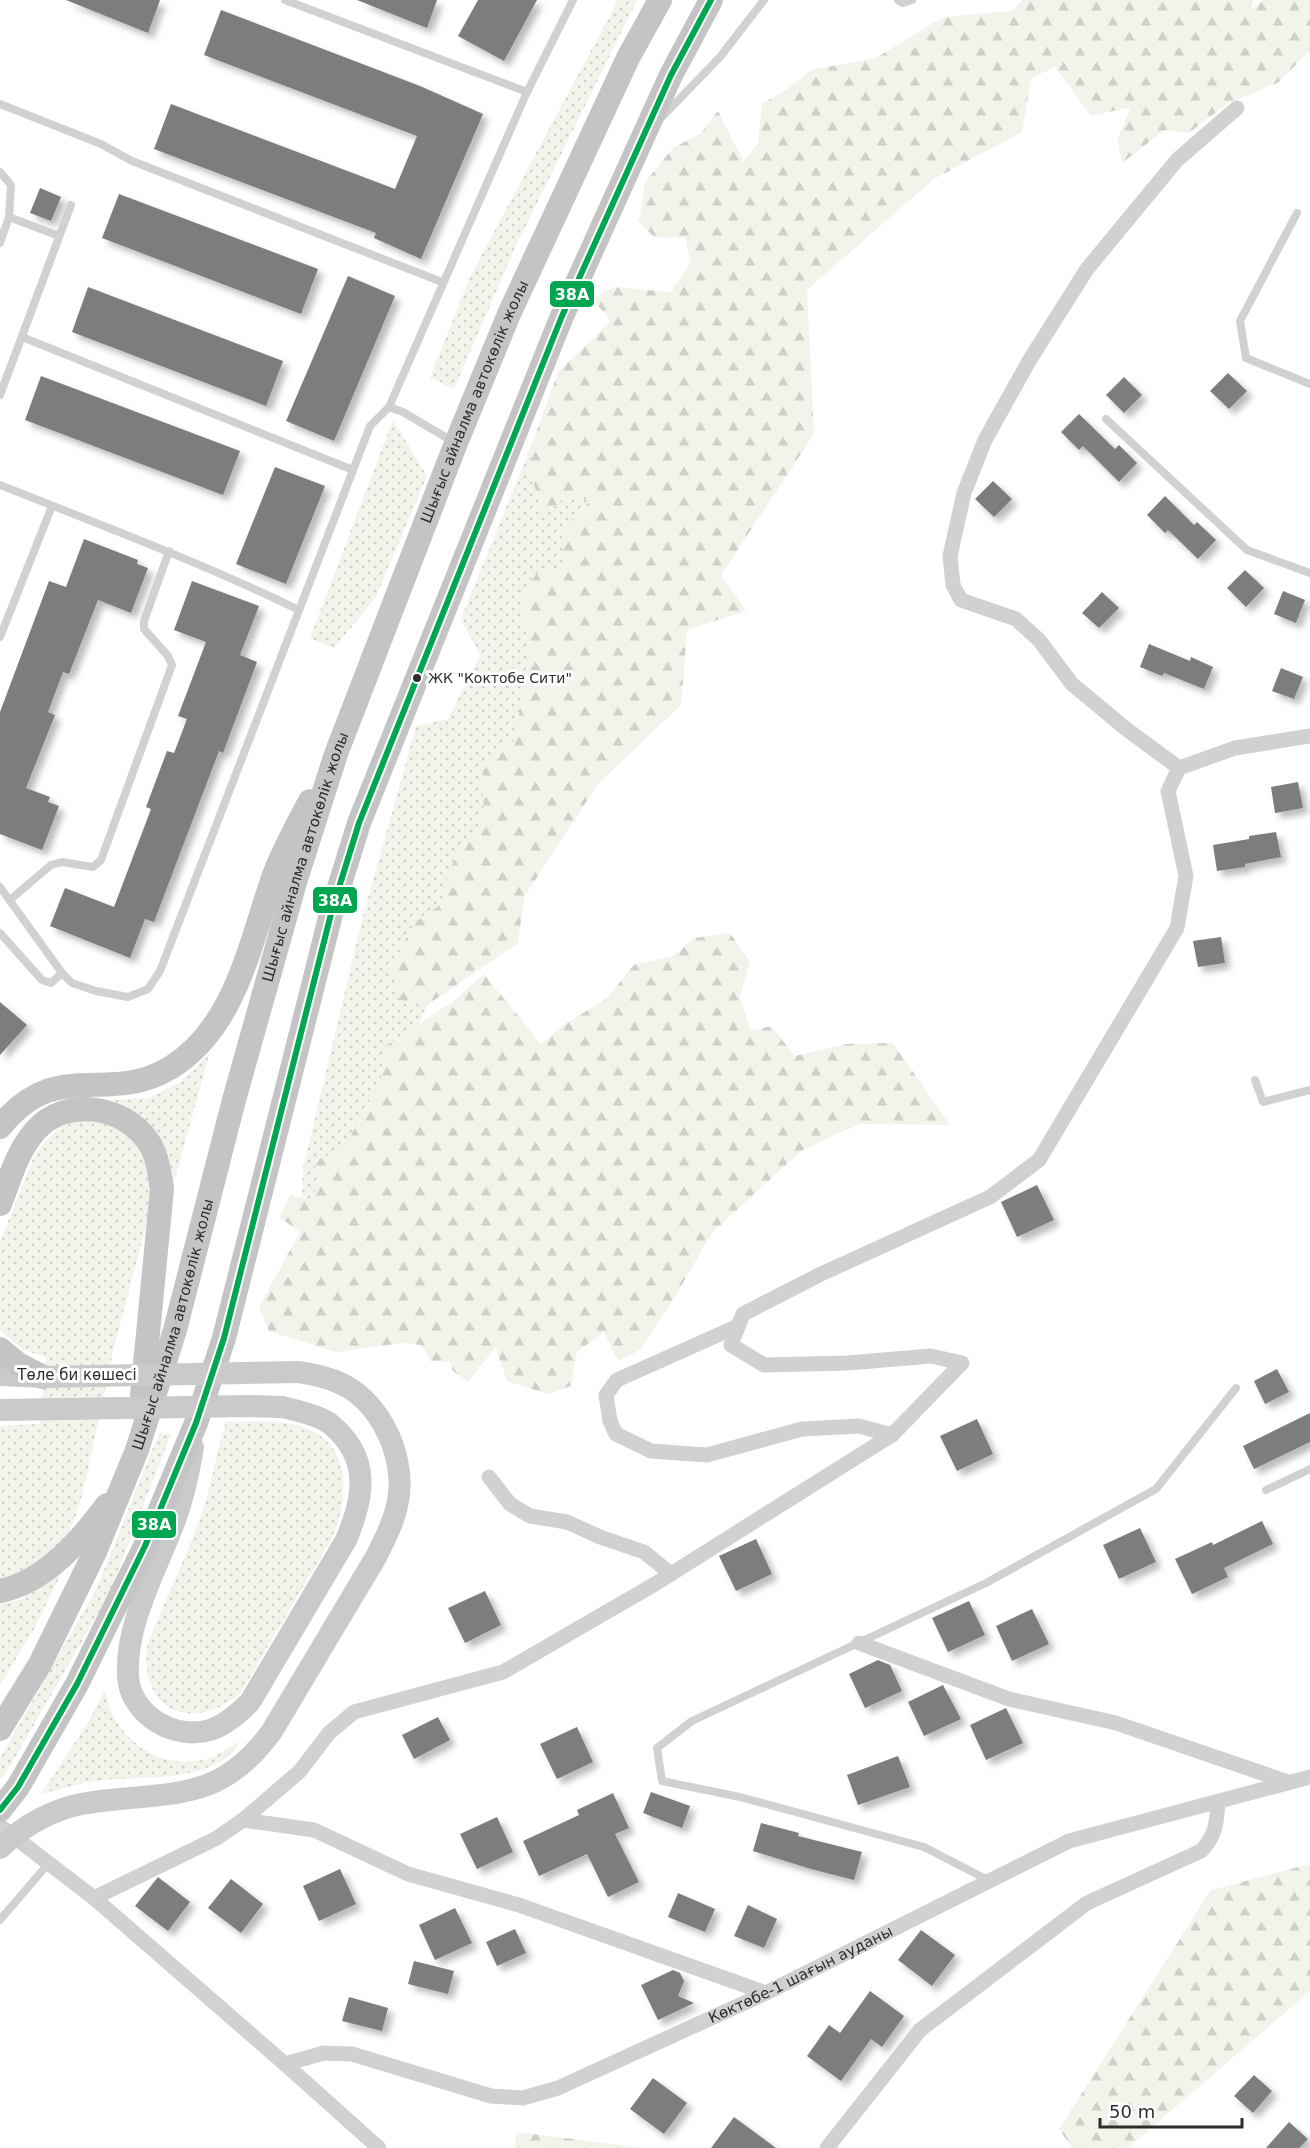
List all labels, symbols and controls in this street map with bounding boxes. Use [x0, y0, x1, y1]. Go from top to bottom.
street label: Шығыс айналма автокөлік жолы [417, 278, 532, 526]
line badge: 38А [549, 280, 595, 308]
text: 38А [555, 285, 590, 304]
place label: ЖК "Коктобе Сити" [428, 670, 572, 686]
marker: ЖК "Коктобе Сити" [411, 672, 423, 684]
street label: Шығыс айналма автокөлік жолы [259, 730, 353, 984]
line badge: 38А [312, 886, 358, 914]
text: 38А [318, 891, 353, 910]
street label: Шығыс айналма автокөлік жолы [129, 1197, 217, 1452]
street label: Төле би көшесі [16, 1366, 137, 1384]
line badge: 38А [131, 1510, 177, 1539]
text: 38А [137, 1515, 172, 1534]
street label: Көктөбе-1 шағын ауданы [706, 1922, 896, 2027]
scale bar [1100, 2091, 1242, 2129]
text: 50 m [1109, 2101, 1155, 2122]

